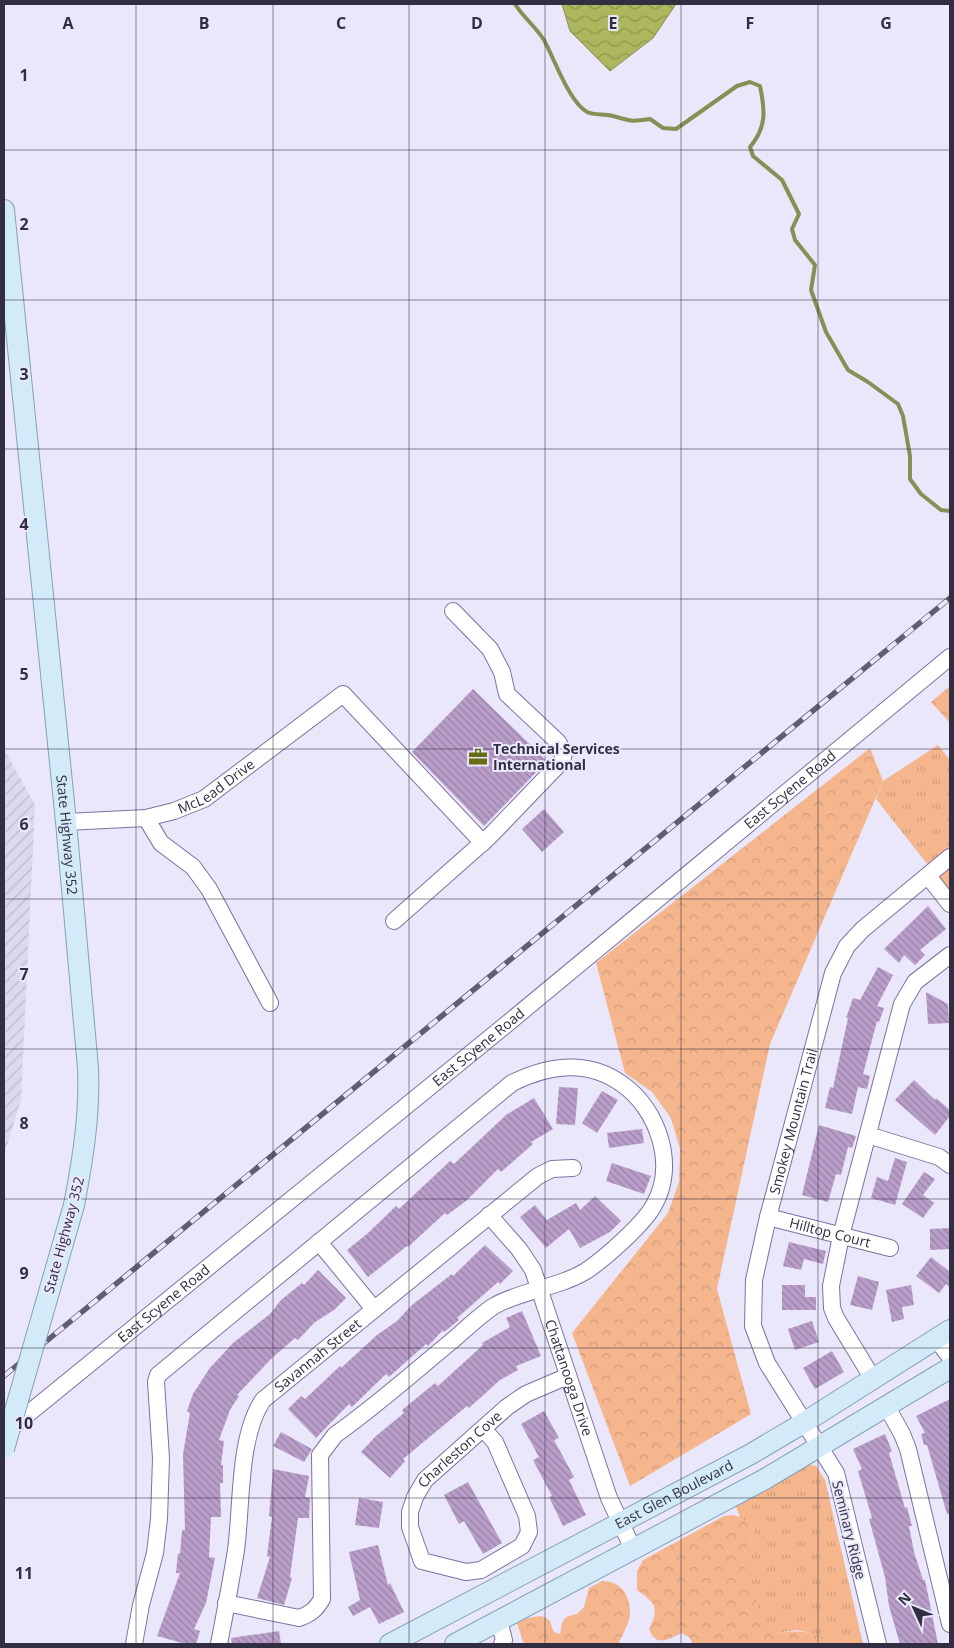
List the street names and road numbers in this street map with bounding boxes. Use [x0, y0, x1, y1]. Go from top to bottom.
street label: East Scyene Road [740, 746, 839, 833]
street label: McLead Drive [175, 754, 258, 818]
street label: State Highway 352 [52, 774, 82, 896]
street label: East Scyene Road [428, 1003, 528, 1090]
street label: Smokey Mountain Trail [764, 1046, 821, 1196]
street label: State Highway 352 [39, 1174, 88, 1295]
street label: Hilltop Court [787, 1213, 873, 1252]
street label: East Scyene Road [113, 1260, 213, 1346]
street label: Savannah Street [270, 1314, 365, 1396]
street label: Chattanooga Drive [541, 1317, 598, 1438]
street label: Charleston Cove [413, 1406, 506, 1491]
street label: East Glen Boulevard [611, 1455, 736, 1533]
street label: Seminary Ridge [828, 1479, 871, 1581]

